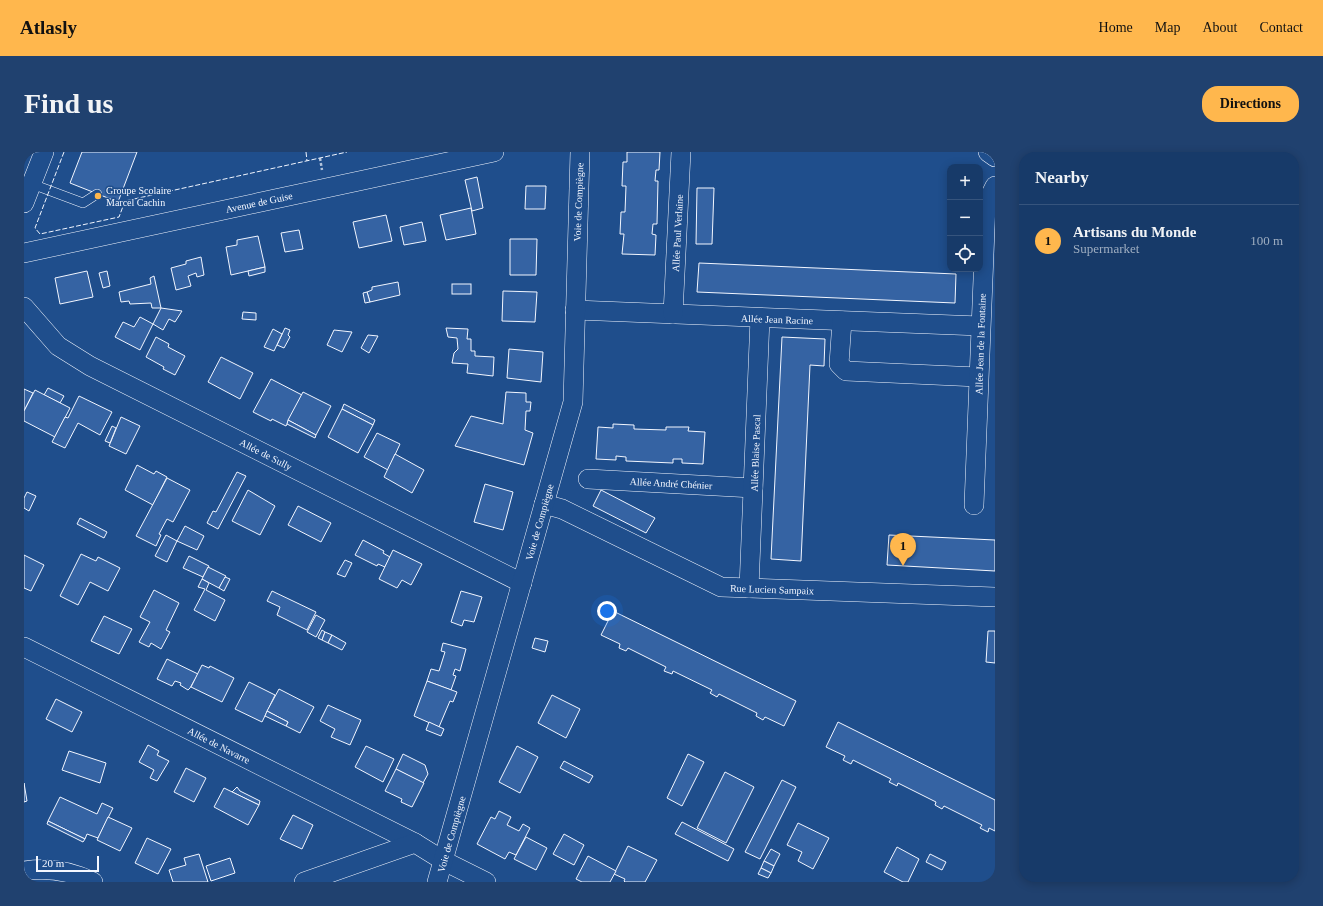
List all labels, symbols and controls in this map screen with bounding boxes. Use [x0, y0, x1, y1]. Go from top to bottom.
text: Atlasly [20, 17, 77, 38]
text: Home [1099, 20, 1133, 35]
text: Map [1155, 20, 1180, 35]
text: About [1202, 20, 1237, 35]
text: Contact [1259, 20, 1303, 35]
button: Directions [1202, 86, 1299, 122]
text: Find us [24, 88, 114, 119]
street label: Voie de Compiègne [572, 162, 585, 242]
map controls [947, 164, 983, 272]
button: + [947, 164, 983, 200]
text: Nearby [1035, 168, 1089, 187]
place label: Groupe Scolaire Marcel Cachin [106, 185, 172, 208]
street label: Avenue de Guise [225, 190, 294, 215]
marker: Groupe Scolaire Marcel Cachin [93, 191, 103, 201]
street label: Allée Paul Verlaine [670, 193, 685, 272]
button: − [947, 200, 983, 236]
text: Artisans du Monde [1073, 224, 1196, 240]
text: 1 [1045, 233, 1051, 248]
text: 100 m [1250, 233, 1283, 248]
button: locate [947, 236, 983, 272]
text: Supermarket [1073, 241, 1139, 256]
street label: Allée Jean de la Fontaine [973, 293, 988, 395]
street label: Allée Jean Racine [741, 313, 814, 326]
street label: Allée Blaise Pascal [749, 414, 762, 492]
street label: Allée de Sully [238, 437, 294, 472]
street label: Allée André Chénier [629, 476, 713, 491]
street label: Voie de Compiègne [523, 482, 556, 561]
pin: 1 [890, 533, 916, 566]
street label: Rue Lucien Sampaix [730, 583, 814, 596]
your location [597, 601, 617, 621]
street label: Allée de Navarre [186, 725, 252, 766]
street label: Voie de Compiègne [435, 794, 468, 873]
scale bar [36, 854, 99, 873]
text: 20 m [42, 857, 64, 869]

